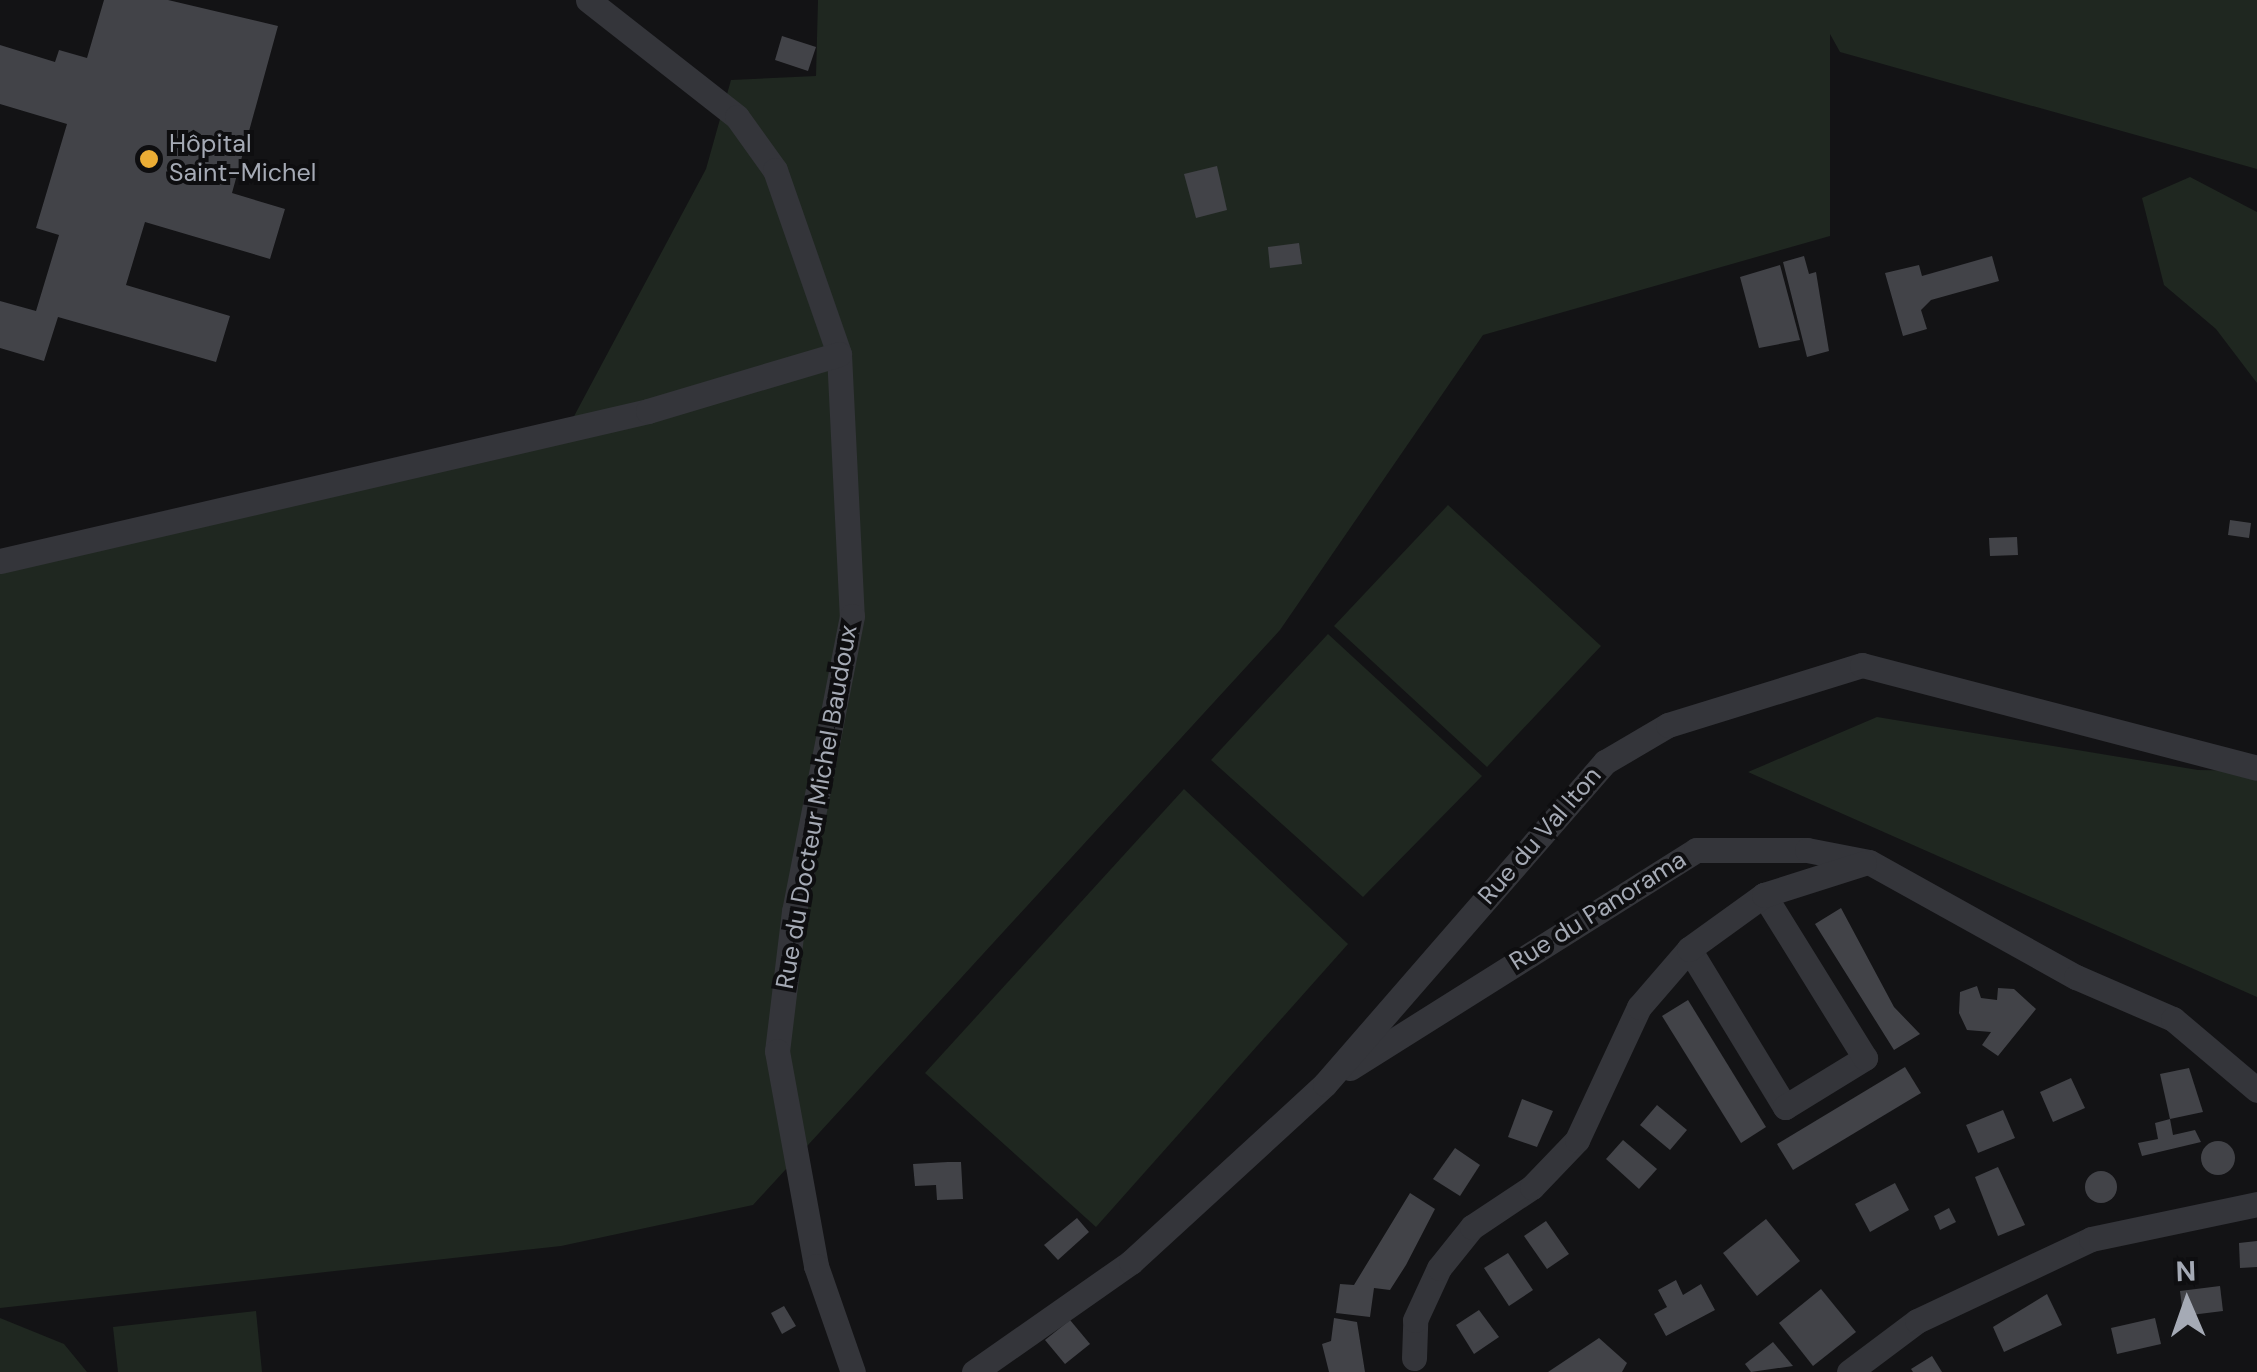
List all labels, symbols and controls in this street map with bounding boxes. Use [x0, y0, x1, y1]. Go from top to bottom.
place label: Hôpital Saint-Michel [169, 130, 316, 189]
marker: Hôpital Saint-Michel [138, 148, 160, 170]
street label: Rue du Docteur Michel Baudoux [770, 623, 864, 991]
street label: Rue du Val Iton [1472, 761, 1608, 911]
street label: Rue du Panorama [1504, 845, 1692, 977]
north arrow [2137, 1252, 2237, 1352]
text: N [2175, 1253, 2197, 1290]

